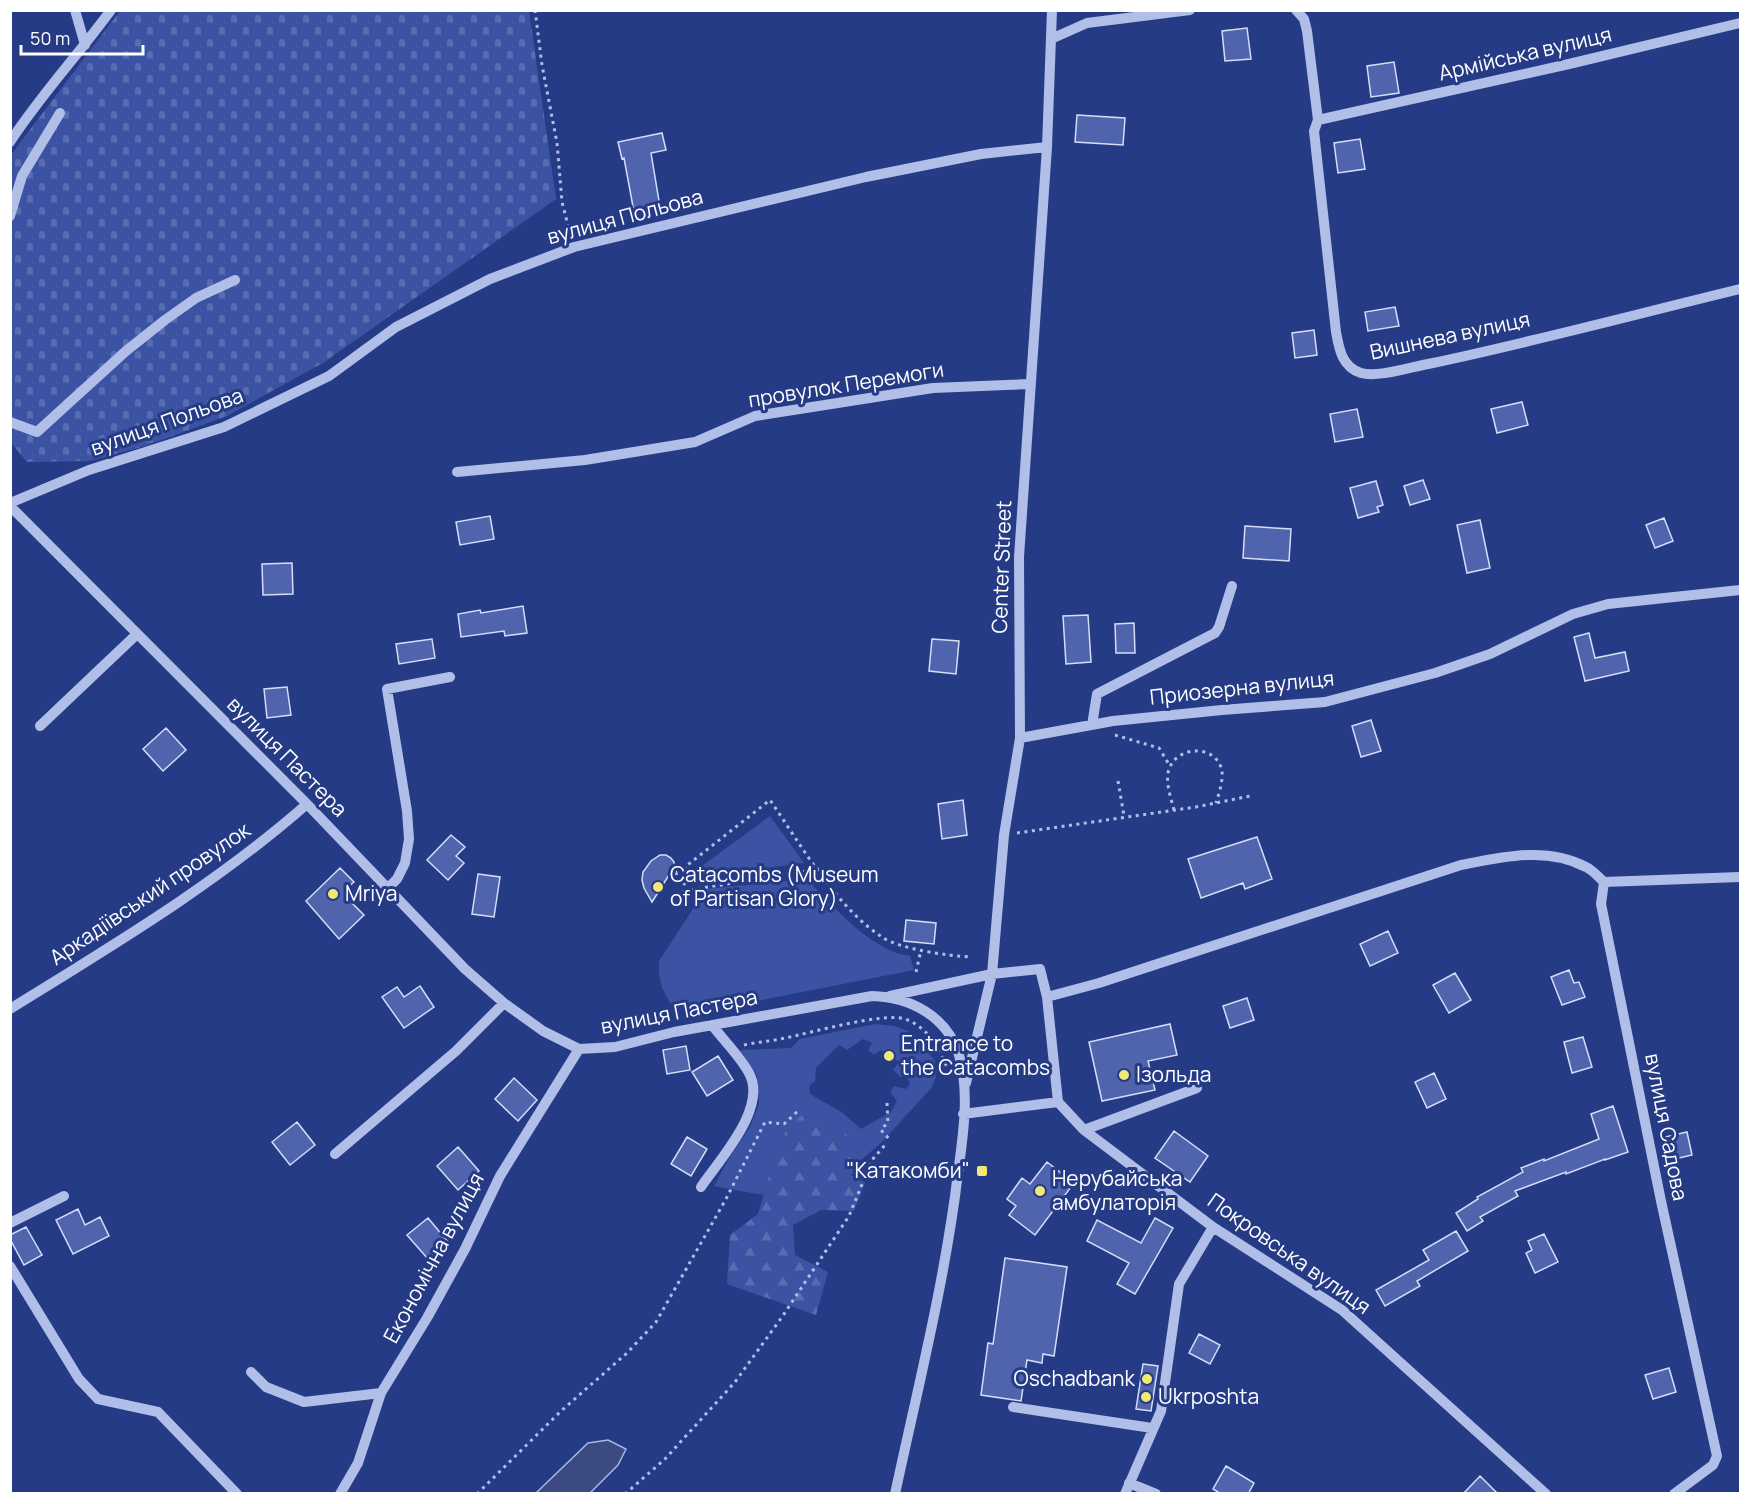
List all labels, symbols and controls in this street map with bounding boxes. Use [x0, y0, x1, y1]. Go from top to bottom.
scale bar [21, 18, 142, 56]
street label: Армійська вулиця [1436, 20, 1614, 87]
text: 50 m [30, 26, 70, 50]
street label: вулиця Польова [544, 182, 706, 250]
street label: Вишнева вулиця [1367, 304, 1532, 366]
street label: провулок Перемоги [746, 355, 946, 413]
street label: вулиця Польова [87, 380, 247, 462]
street label: Center Street [985, 500, 1017, 634]
street label: Приозерна вулиця [1148, 663, 1335, 711]
street label: вулиця Пастера [222, 690, 354, 822]
street label: Аркадіївський провулок [44, 815, 256, 971]
place label: Catacombs (Museum of Partisan Glory) [670, 860, 879, 912]
place label: Mriya [345, 879, 397, 907]
marker: Catacombs (Museum of Partisan Glory) [651, 880, 665, 894]
marker: Mriya [326, 887, 340, 901]
street label: вулиця Пастера [598, 982, 760, 1040]
place label: Entrance to the Catacombs [901, 1029, 1050, 1081]
marker: Entrance to the Catacombs [882, 1049, 896, 1063]
street label: вулиця Садова [1639, 1051, 1695, 1203]
place label: Ізольда [1136, 1060, 1212, 1088]
marker: Ізольда [1117, 1068, 1131, 1082]
place label: "Катакомби" [846, 1156, 970, 1184]
marker: "Катакомби" [975, 1164, 989, 1178]
place label: Нерубайська амбулаторія [1052, 1164, 1183, 1216]
street label: Економічна вулиця [376, 1167, 490, 1348]
marker: Нерубайська амбулаторія [1033, 1184, 1047, 1198]
street label: Покровська вулиця [1202, 1186, 1377, 1320]
place label: Oschadbank [1014, 1364, 1136, 1392]
marker: Oschadbank [1140, 1372, 1154, 1386]
place label: Ukrposhta [1158, 1382, 1259, 1410]
marker: Ukrposhta [1139, 1390, 1153, 1404]

